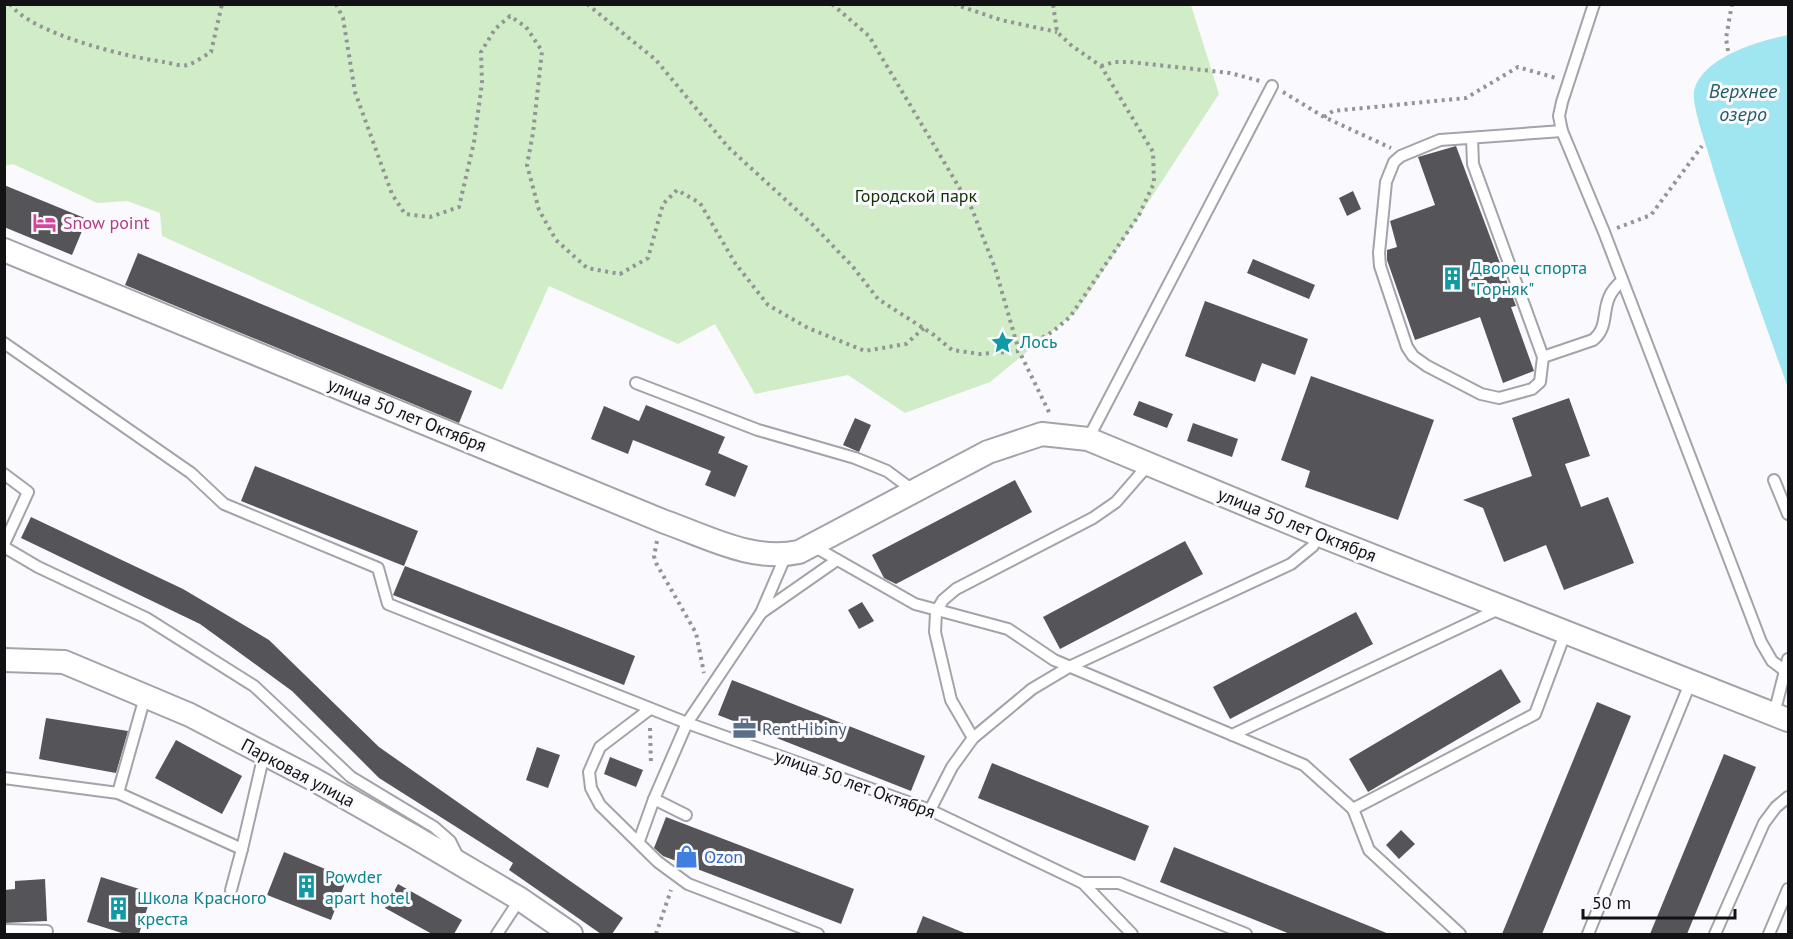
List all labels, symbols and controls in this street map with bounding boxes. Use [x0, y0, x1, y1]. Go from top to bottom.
water label: Верхнее озеро [1709, 78, 1778, 127]
park label: Городской парк [855, 184, 978, 207]
hotel icon: Snow point [32, 210, 58, 236]
place label: Snow point [63, 211, 150, 234]
place label: Дворец спорта "Горняк" [1470, 256, 1587, 300]
building icon: Дворец спорта "Горняк" [1439, 265, 1465, 291]
place icon: Лось [989, 329, 1015, 355]
place label: Лось [1019, 330, 1057, 353]
street label: улица 50 лет Октября [324, 372, 490, 457]
street label: улица 50 лет Октября [1214, 482, 1380, 567]
office icon: RentHibiny [731, 716, 757, 742]
place label: RentHibiny [762, 717, 847, 740]
street label: Парковая улица [237, 733, 359, 812]
street label: улица 50 лет Октября [772, 744, 939, 823]
shop icon: Ozon [673, 844, 699, 870]
place label: Ozon [704, 845, 743, 868]
place label: Powder apart hotel [325, 865, 411, 909]
building icon: Powder apart hotel [294, 874, 320, 900]
scale bar [1583, 882, 1734, 920]
place label: Школа Красного креста [137, 886, 267, 930]
text: 50 m [1592, 891, 1631, 914]
building icon: Школа Красного креста [106, 895, 132, 921]

